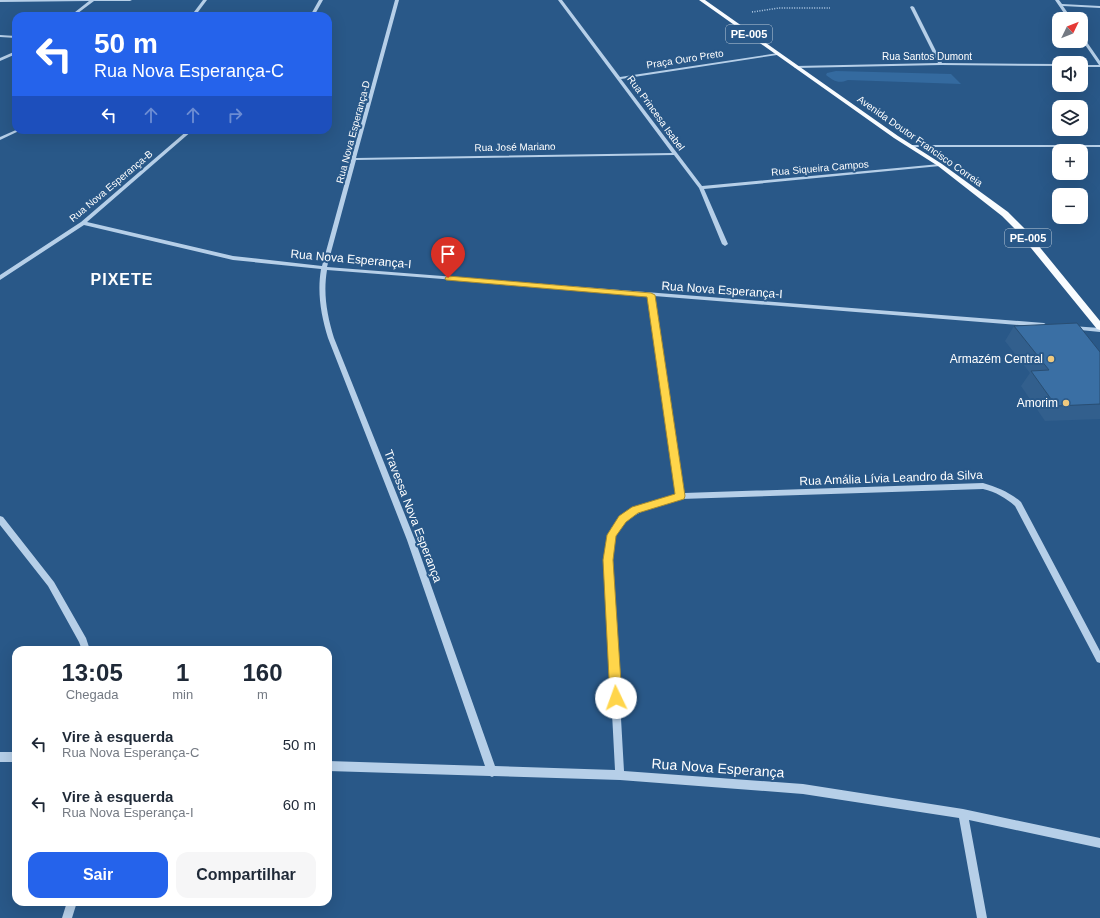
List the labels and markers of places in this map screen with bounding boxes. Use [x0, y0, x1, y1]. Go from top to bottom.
pin [431, 237, 465, 278]
place label: Armazém Central [950, 352, 1043, 366]
marker: Armazém Central [1046, 354, 1056, 364]
place label: Amorim [1017, 396, 1058, 410]
marker: Amorim [1061, 398, 1071, 408]

